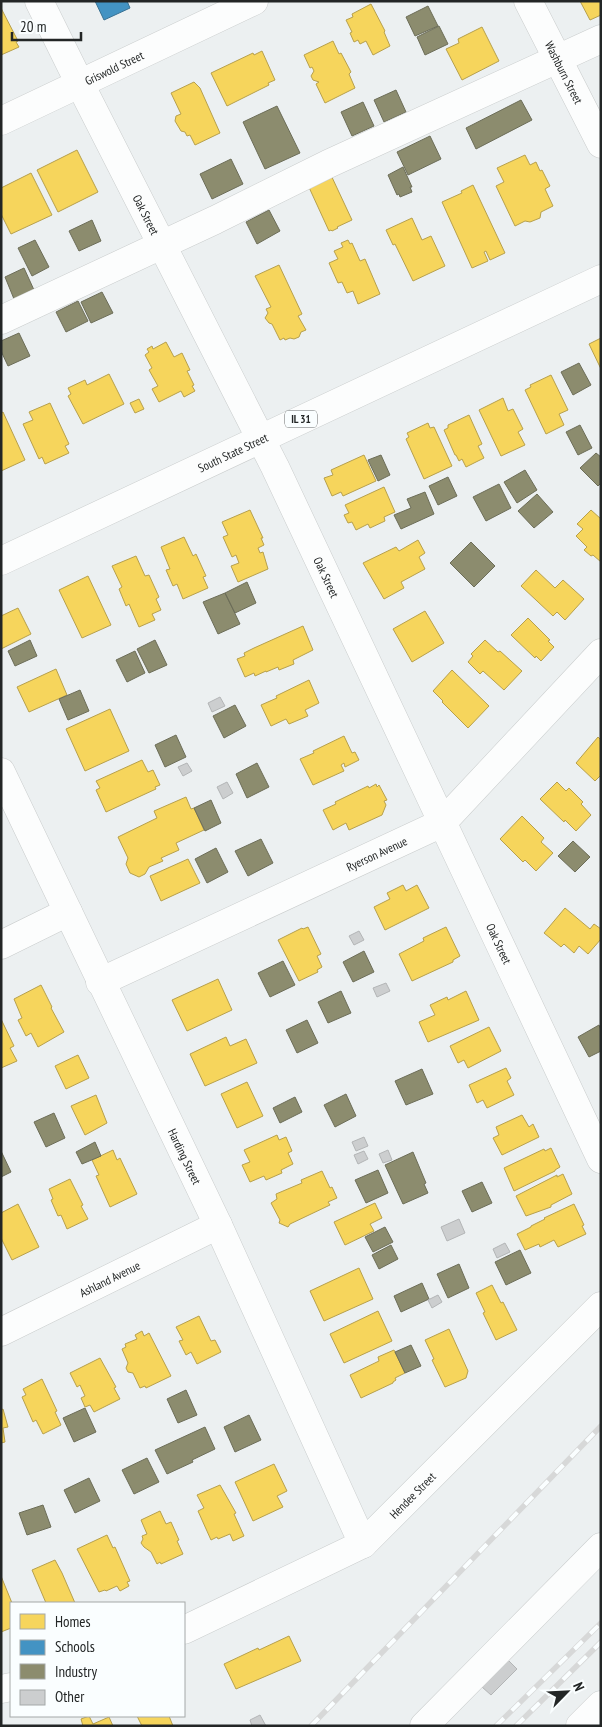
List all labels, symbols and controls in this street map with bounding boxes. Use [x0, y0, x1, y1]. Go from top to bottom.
scale bar [12, 10, 81, 42]
text: 20 m [20, 17, 46, 36]
street label: Washburn Street [542, 38, 587, 107]
street label: Griswold Street [82, 47, 146, 88]
street label: Oak Street [130, 192, 163, 238]
road number: IL 31 [285, 410, 317, 428]
street label: South State Street [195, 429, 271, 475]
street label: Oak Street [311, 554, 343, 600]
street label: Ryerson Avenue [344, 833, 409, 874]
street label: Oak Street [483, 921, 516, 967]
street label: Harding Street [165, 1126, 205, 1187]
street label: Ashland Avenue [77, 1257, 142, 1300]
street label: Hendee Street [386, 1468, 439, 1521]
legend [10, 1602, 185, 1717]
text: Homes [55, 1612, 91, 1631]
text: Schools [55, 1637, 95, 1656]
text: Industry [55, 1662, 97, 1681]
north arrow [542, 1667, 592, 1717]
text: N [569, 1680, 589, 1694]
text: Other [55, 1687, 85, 1706]

